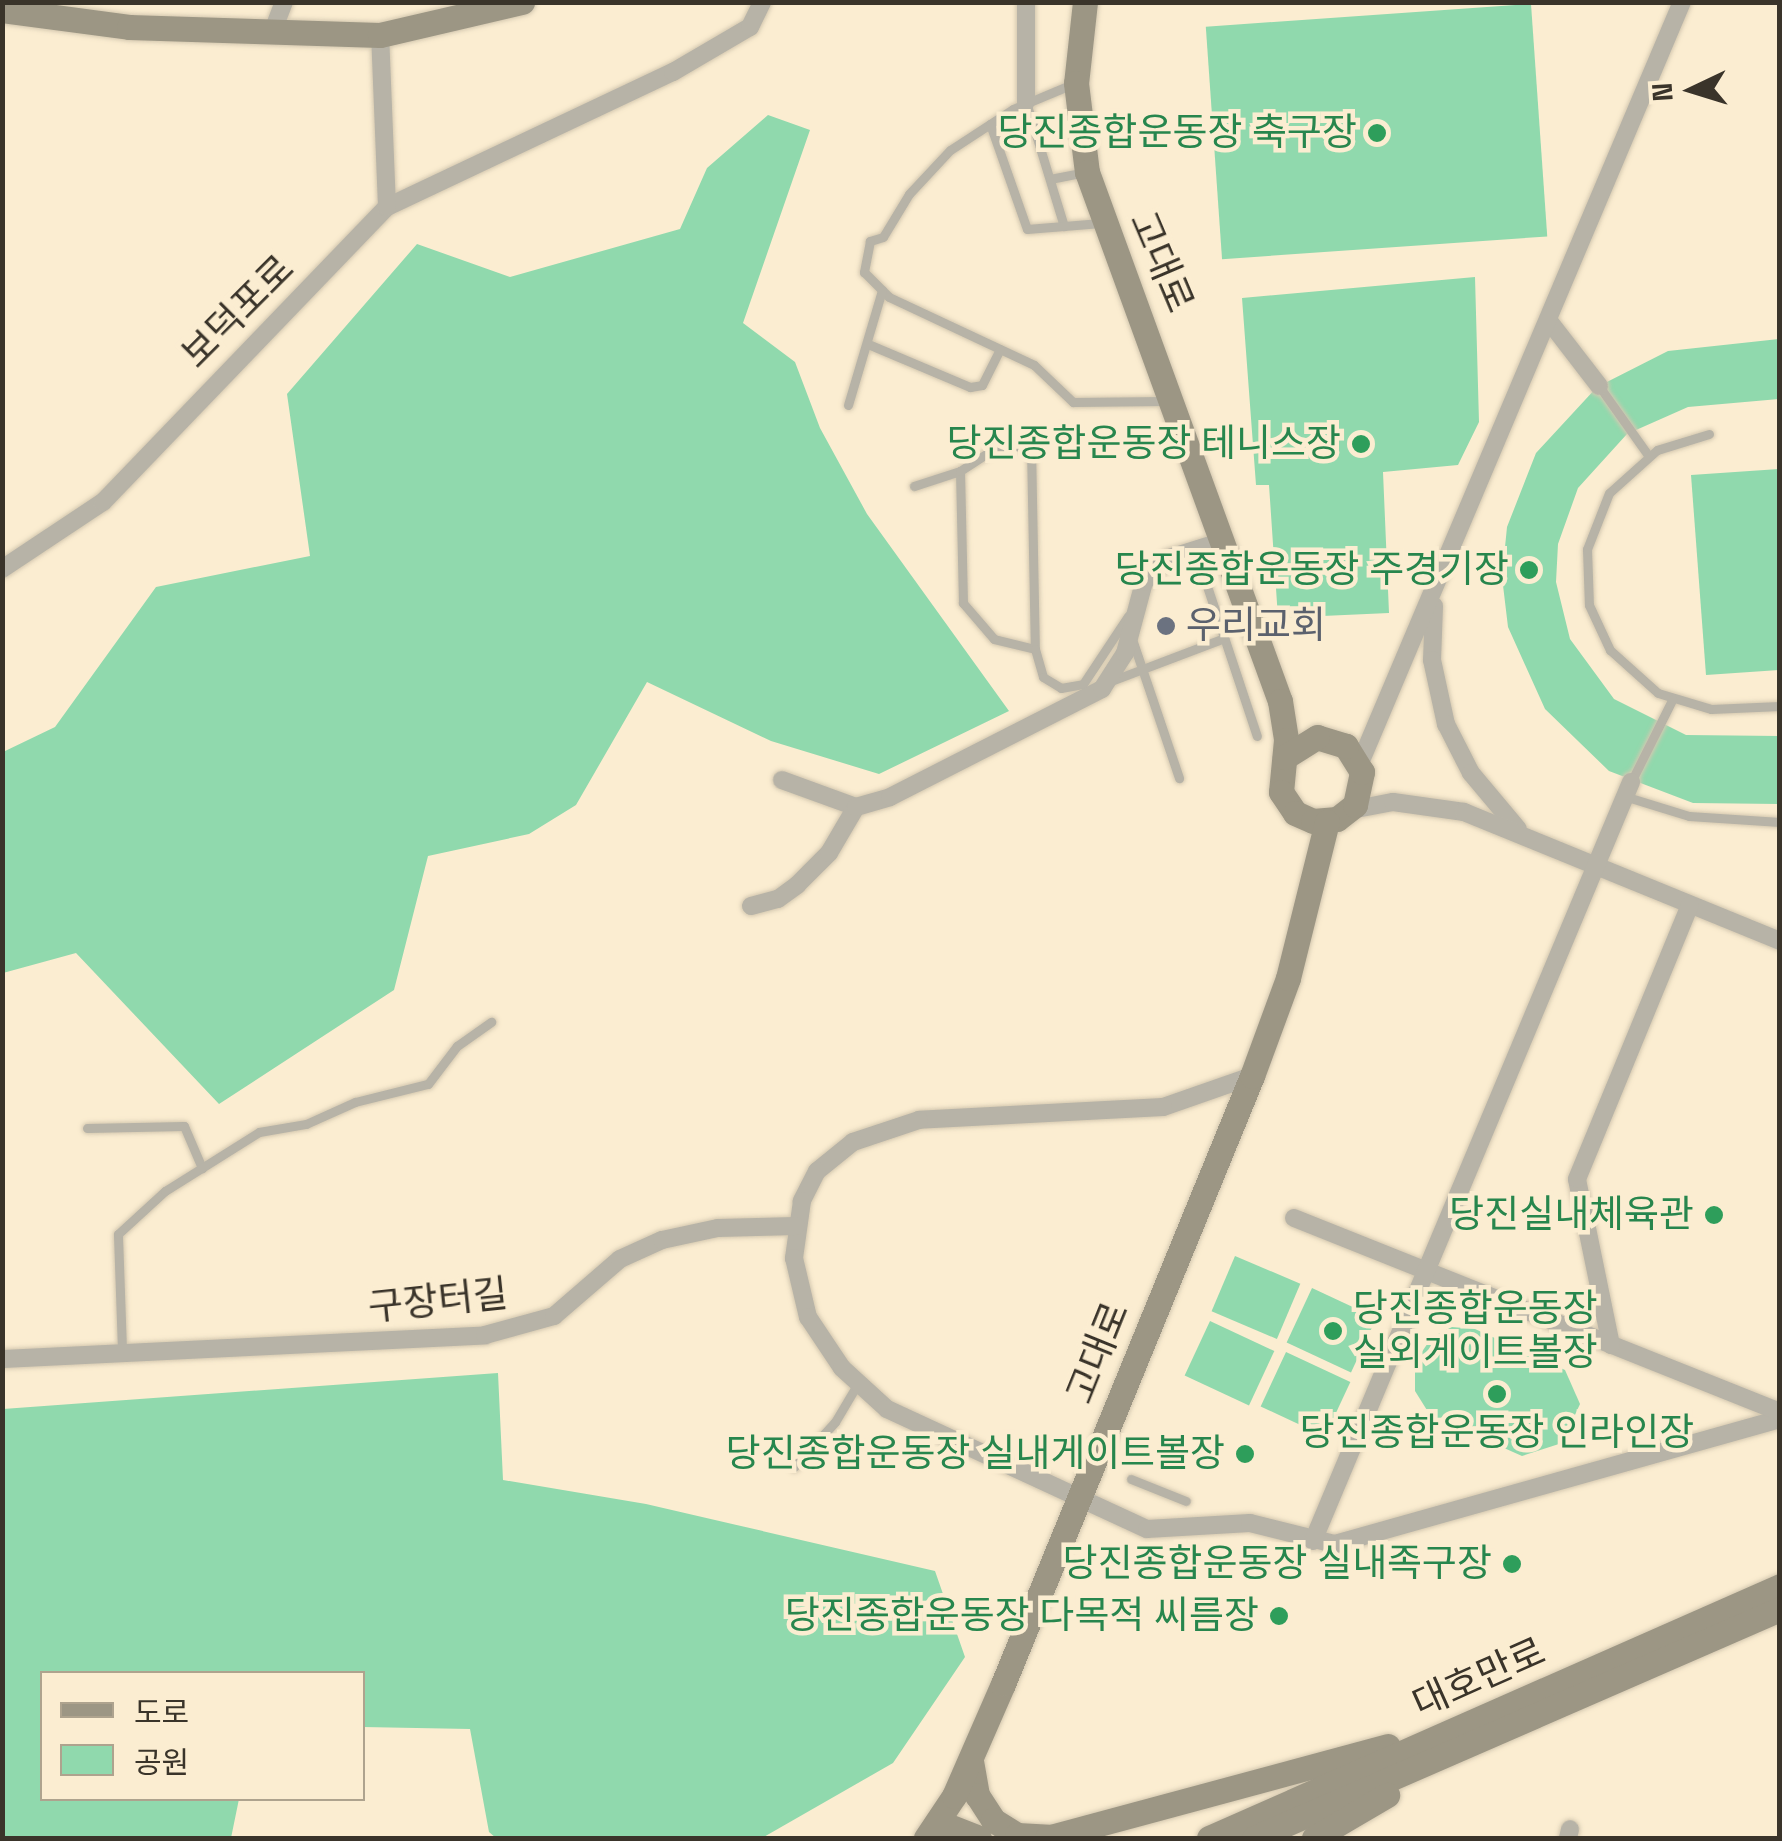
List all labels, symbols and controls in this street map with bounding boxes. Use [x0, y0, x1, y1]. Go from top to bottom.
north arrow [1642, 40, 1742, 140]
text: N [1643, 81, 1681, 103]
place label: 당진종합운동장 축구장 [998, 110, 1357, 156]
marker: 당진종합운동장 축구장 [1366, 122, 1388, 144]
street label: 고대로 [1120, 205, 1202, 319]
street label: 보덕포로 [172, 246, 304, 378]
place label: 당진종합운동장 테니스장 [947, 421, 1341, 467]
marker: 당진종합운동장 테니스장 [1350, 433, 1372, 455]
place label: 당진종합운동장 주경기장 [1115, 547, 1509, 593]
marker: 당진종합운동장 주경기장 [1518, 559, 1540, 581]
place label: 우리교회 [1186, 603, 1326, 649]
marker: 우리교회 [1155, 615, 1177, 637]
place label: 당진실내체육관 [1449, 1192, 1694, 1238]
marker: 당진실내체육관 [1703, 1204, 1725, 1226]
street label: 구장터길 [366, 1271, 510, 1331]
place label: 당진종합운동장 실외게이트볼장 [1353, 1286, 1598, 1376]
street label: 고대로 [1057, 1296, 1139, 1410]
marker: 당진종합운동장 실외게이트볼장 [1322, 1320, 1344, 1342]
marker: 당진종합운동장 인라인장 [1486, 1383, 1508, 1405]
place label: 당진종합운동장 인라인장 [1300, 1410, 1694, 1456]
place label: 당진종합운동장 실내게이트볼장 [726, 1431, 1225, 1477]
marker: 당진종합운동장 실내게이트볼장 [1234, 1443, 1256, 1465]
place label: 당진종합운동장 실내족구장 [1063, 1541, 1492, 1587]
marker: 당진종합운동장 실내족구장 [1501, 1553, 1523, 1575]
place label: 당진종합운동장 다목적 씨름장 [785, 1593, 1259, 1639]
marker: 당진종합운동장 다목적 씨름장 [1268, 1605, 1290, 1627]
street label: 대호만로 [1406, 1629, 1552, 1727]
legend [40, 1671, 365, 1801]
text: 도로 [134, 1693, 189, 1732]
text: 공원 [134, 1743, 189, 1782]

